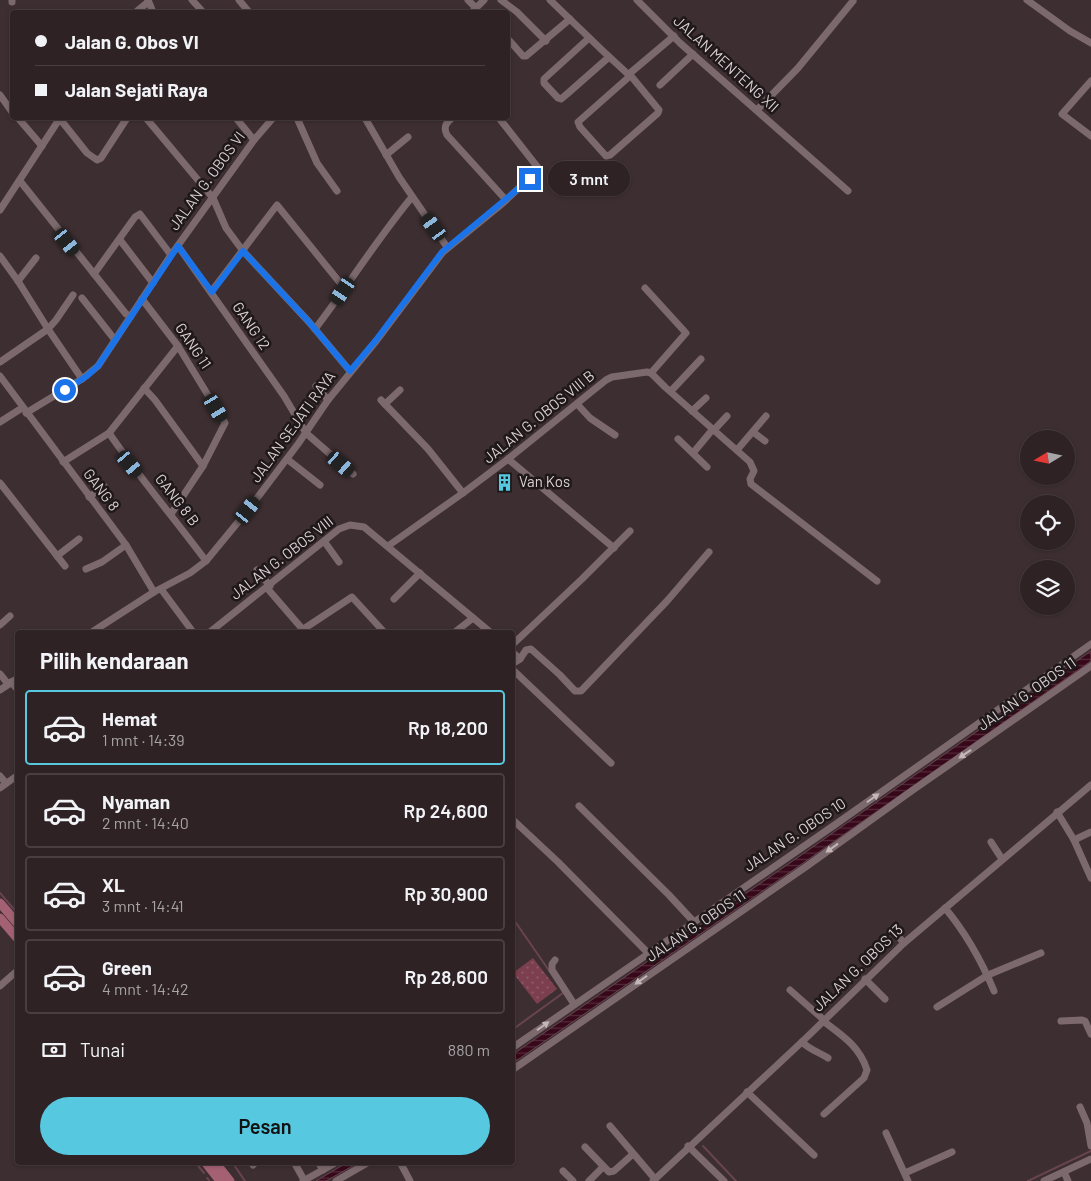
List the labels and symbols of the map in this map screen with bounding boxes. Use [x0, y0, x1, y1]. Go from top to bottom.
street label: JALAN MENTENG XII [670, 11, 783, 115]
street label: JALAN G. OBOS VI [164, 127, 248, 233]
callout: 3 mnt [548, 162, 630, 196]
route end [519, 168, 541, 190]
car [419, 210, 448, 244]
car [51, 226, 82, 258]
car [328, 274, 357, 308]
street label: GANG 12 [229, 298, 274, 353]
street label: GANG 11 [172, 319, 216, 372]
street label: JALAN G. OBOS VIII B [479, 366, 598, 467]
street label: JALAN SEJATI RAYA [246, 367, 339, 486]
route start [54, 379, 76, 401]
car [201, 391, 230, 425]
north arrow [1020, 430, 1075, 485]
car [114, 448, 145, 480]
car [324, 448, 357, 480]
street label: GANG 8 [80, 465, 124, 514]
street label: GANG 8 B [152, 470, 204, 529]
building icon: Van Kos [495, 472, 515, 492]
place label: Van Kos [519, 472, 570, 490]
car [232, 494, 263, 526]
street label: JALAN G. OBOS VIII [226, 511, 336, 603]
street label: JALAN G. OBOS 11 [974, 653, 1079, 734]
one-way arrow [958, 749, 972, 759]
street label: JALAN G. OBOS 10 [740, 793, 849, 875]
one-way arrow [866, 793, 880, 803]
one-way arrow [825, 843, 839, 853]
street label: JALAN G. OBOS 11 [642, 885, 748, 965]
street label: JALAN G. OBOS 13 [809, 920, 906, 1015]
one-way arrow [634, 975, 648, 985]
one-way arrow [536, 1021, 550, 1031]

